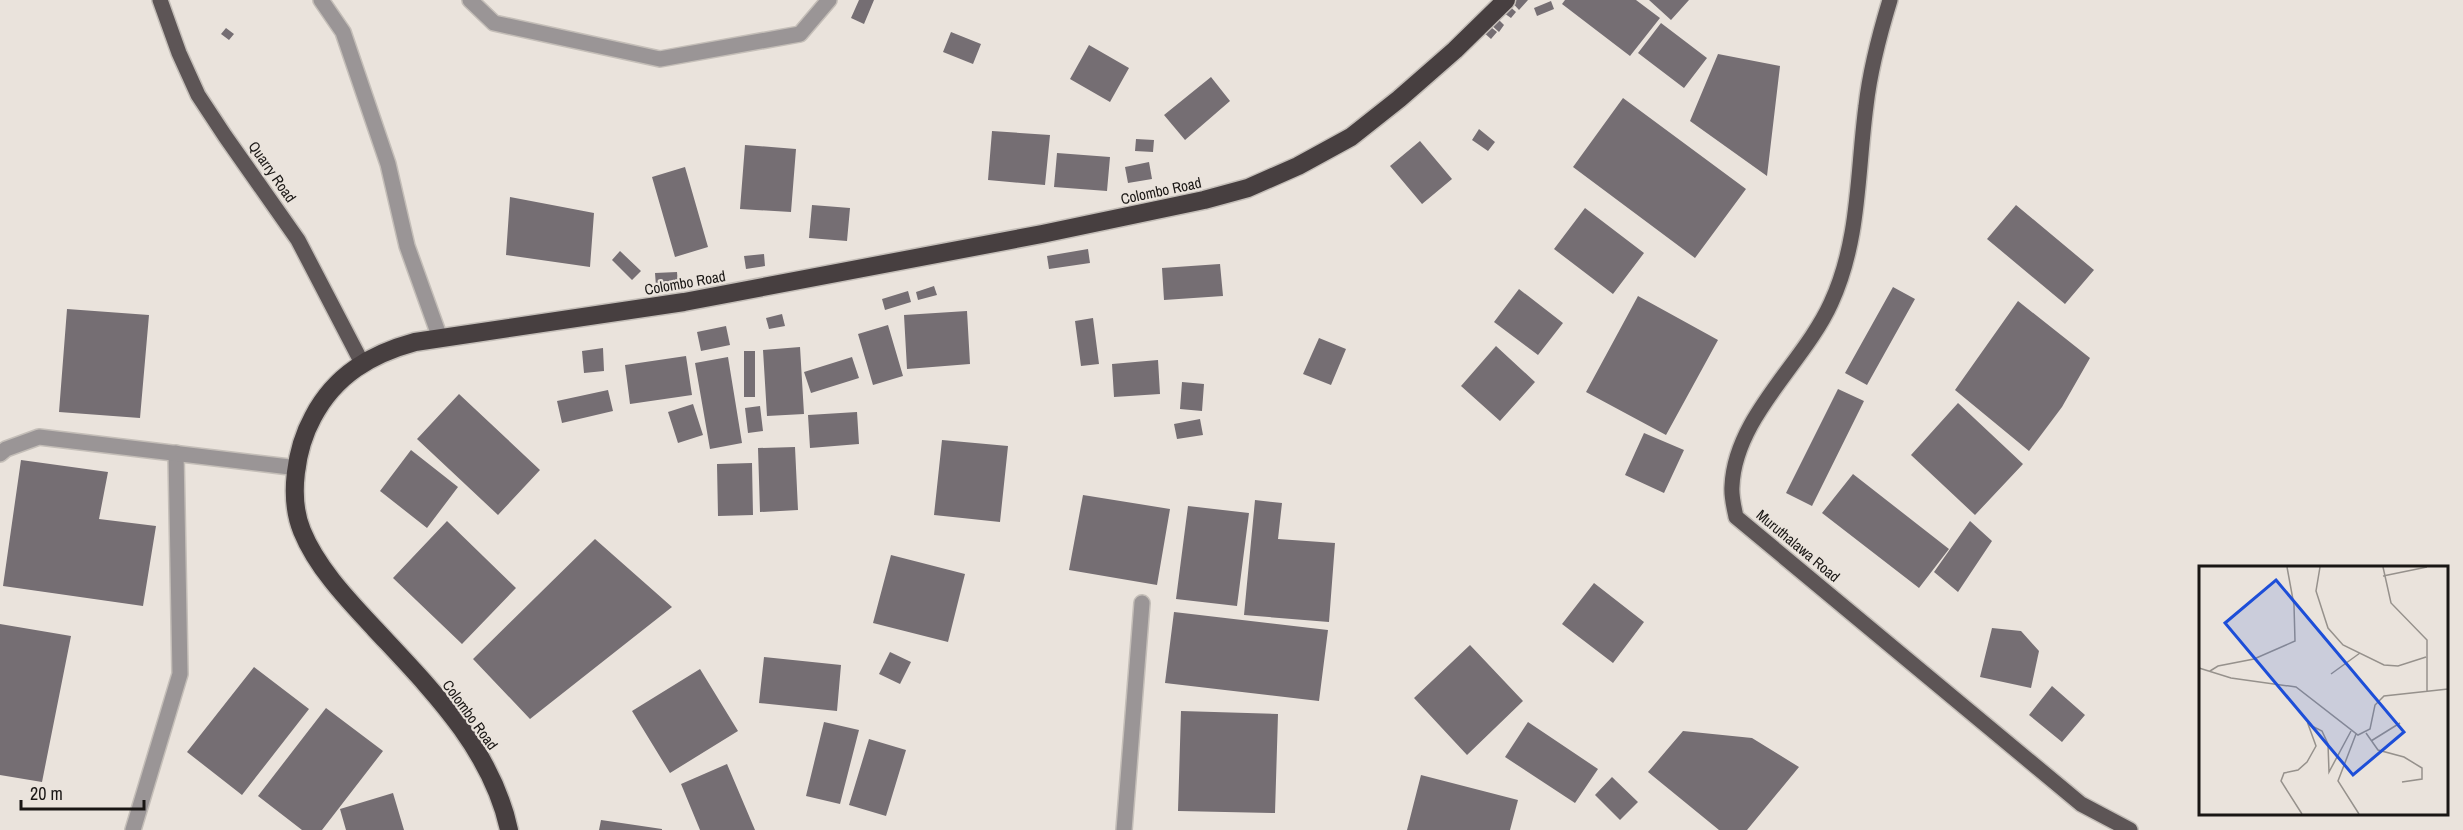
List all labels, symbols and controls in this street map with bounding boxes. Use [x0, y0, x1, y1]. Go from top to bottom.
street label: Quarry Road [244, 137, 301, 207]
street label: Colombo Road [1119, 172, 1203, 209]
street label: Colombo Road [643, 265, 727, 300]
street label: Muruthalawa Road [1752, 504, 1845, 587]
inset map [2199, 566, 2448, 815]
street label: Colombo Road [438, 675, 503, 754]
scale bar [21, 773, 144, 811]
text: 20 m [30, 781, 63, 806]

